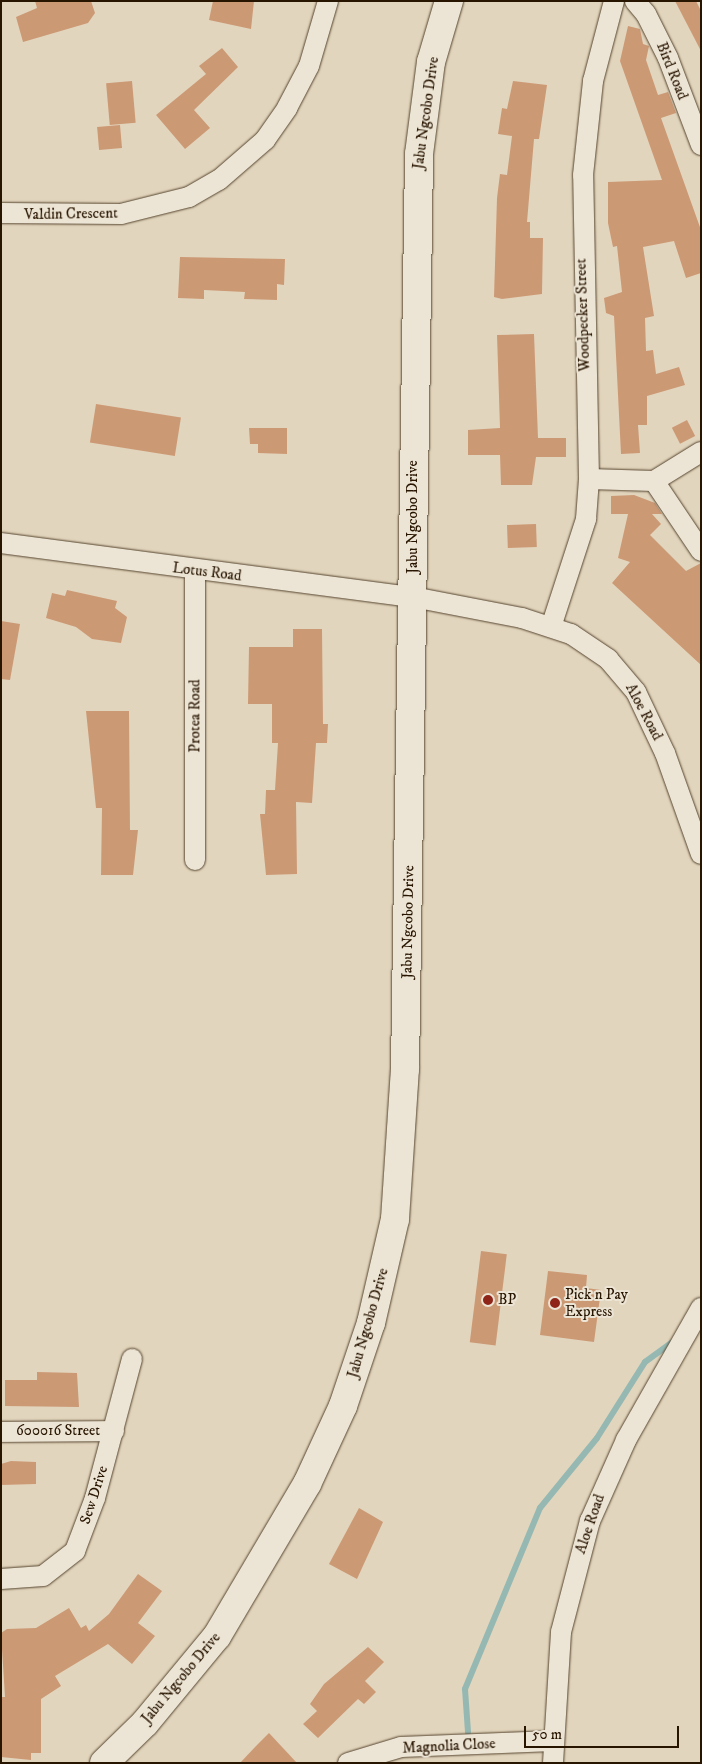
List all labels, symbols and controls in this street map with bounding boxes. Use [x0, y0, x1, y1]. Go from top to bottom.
street label: Bird Road [652, 40, 692, 102]
street label: Jabu Ngcobo Drive [409, 56, 443, 170]
street label: Valdin Crescent [24, 204, 118, 224]
street label: Woodpecker Street [572, 258, 594, 372]
street label: Jabu Ngcobo Drive [404, 460, 422, 574]
street label: Lotus Road [171, 559, 243, 585]
street label: Protea Road [186, 679, 204, 753]
street label: Aloe Road [622, 680, 666, 744]
street label: Jabu Ngcobo Drive [398, 865, 418, 979]
street label: Jabu Ngcobo Drive [344, 1266, 392, 1380]
place label: Pick n Pay Express [565, 1285, 628, 1320]
place label: BP [498, 1291, 516, 1309]
marker: BP [482, 1294, 494, 1306]
marker: Pick n Pay Express [549, 1297, 561, 1309]
street label: 600016 Street [16, 1422, 100, 1440]
street label: Sew Drive [76, 1464, 112, 1526]
street label: Aloe Road [571, 1492, 609, 1556]
street label: Jabu Ngcobo Drive [138, 1629, 224, 1727]
scale bar [527, 1716, 682, 1748]
text: 50 m [532, 1725, 562, 1744]
street label: Magnolia Close [402, 1735, 496, 1757]

